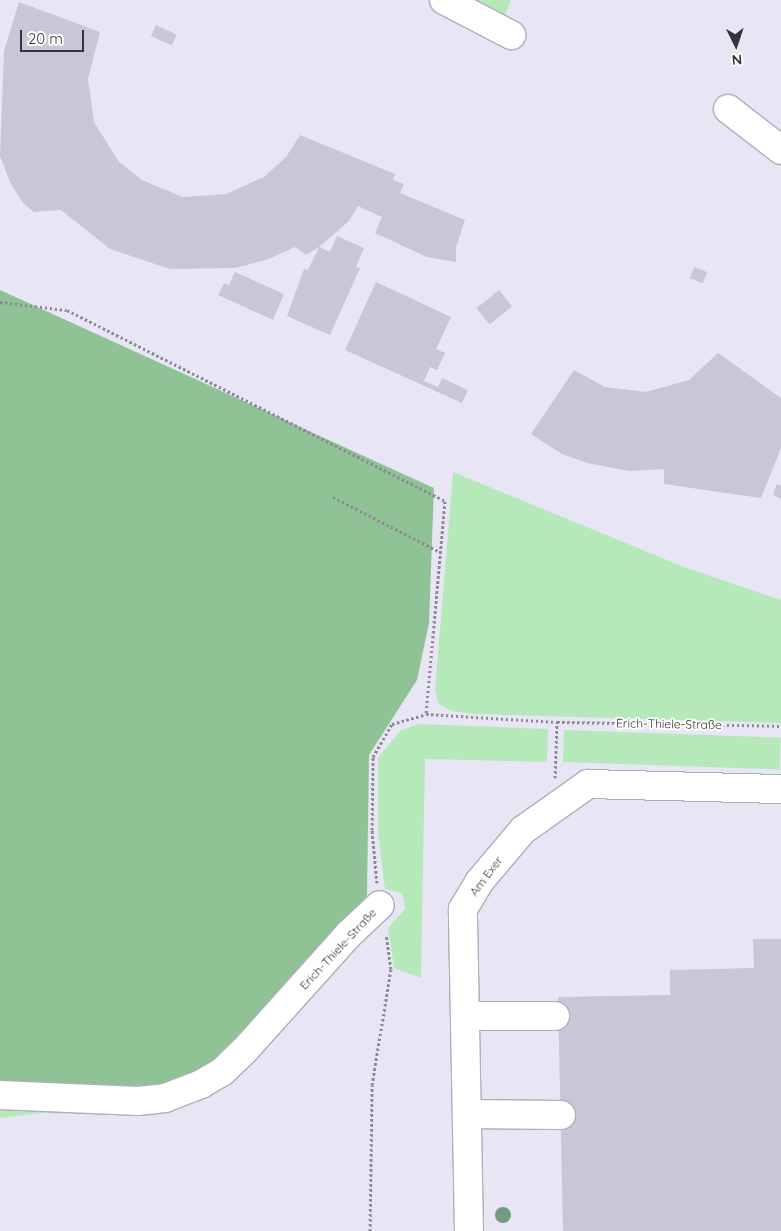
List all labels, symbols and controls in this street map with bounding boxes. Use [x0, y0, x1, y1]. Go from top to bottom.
scale bar [22, 20, 86, 52]
north arrow [711, 20, 761, 70]
text: 20 m [28, 29, 63, 48]
text: N [731, 51, 743, 69]
street label: Erich-Thiele-Straße [616, 716, 722, 732]
street label: Am Exer [466, 853, 506, 899]
street label: Erich-Thiele-Straße [297, 905, 379, 993]

